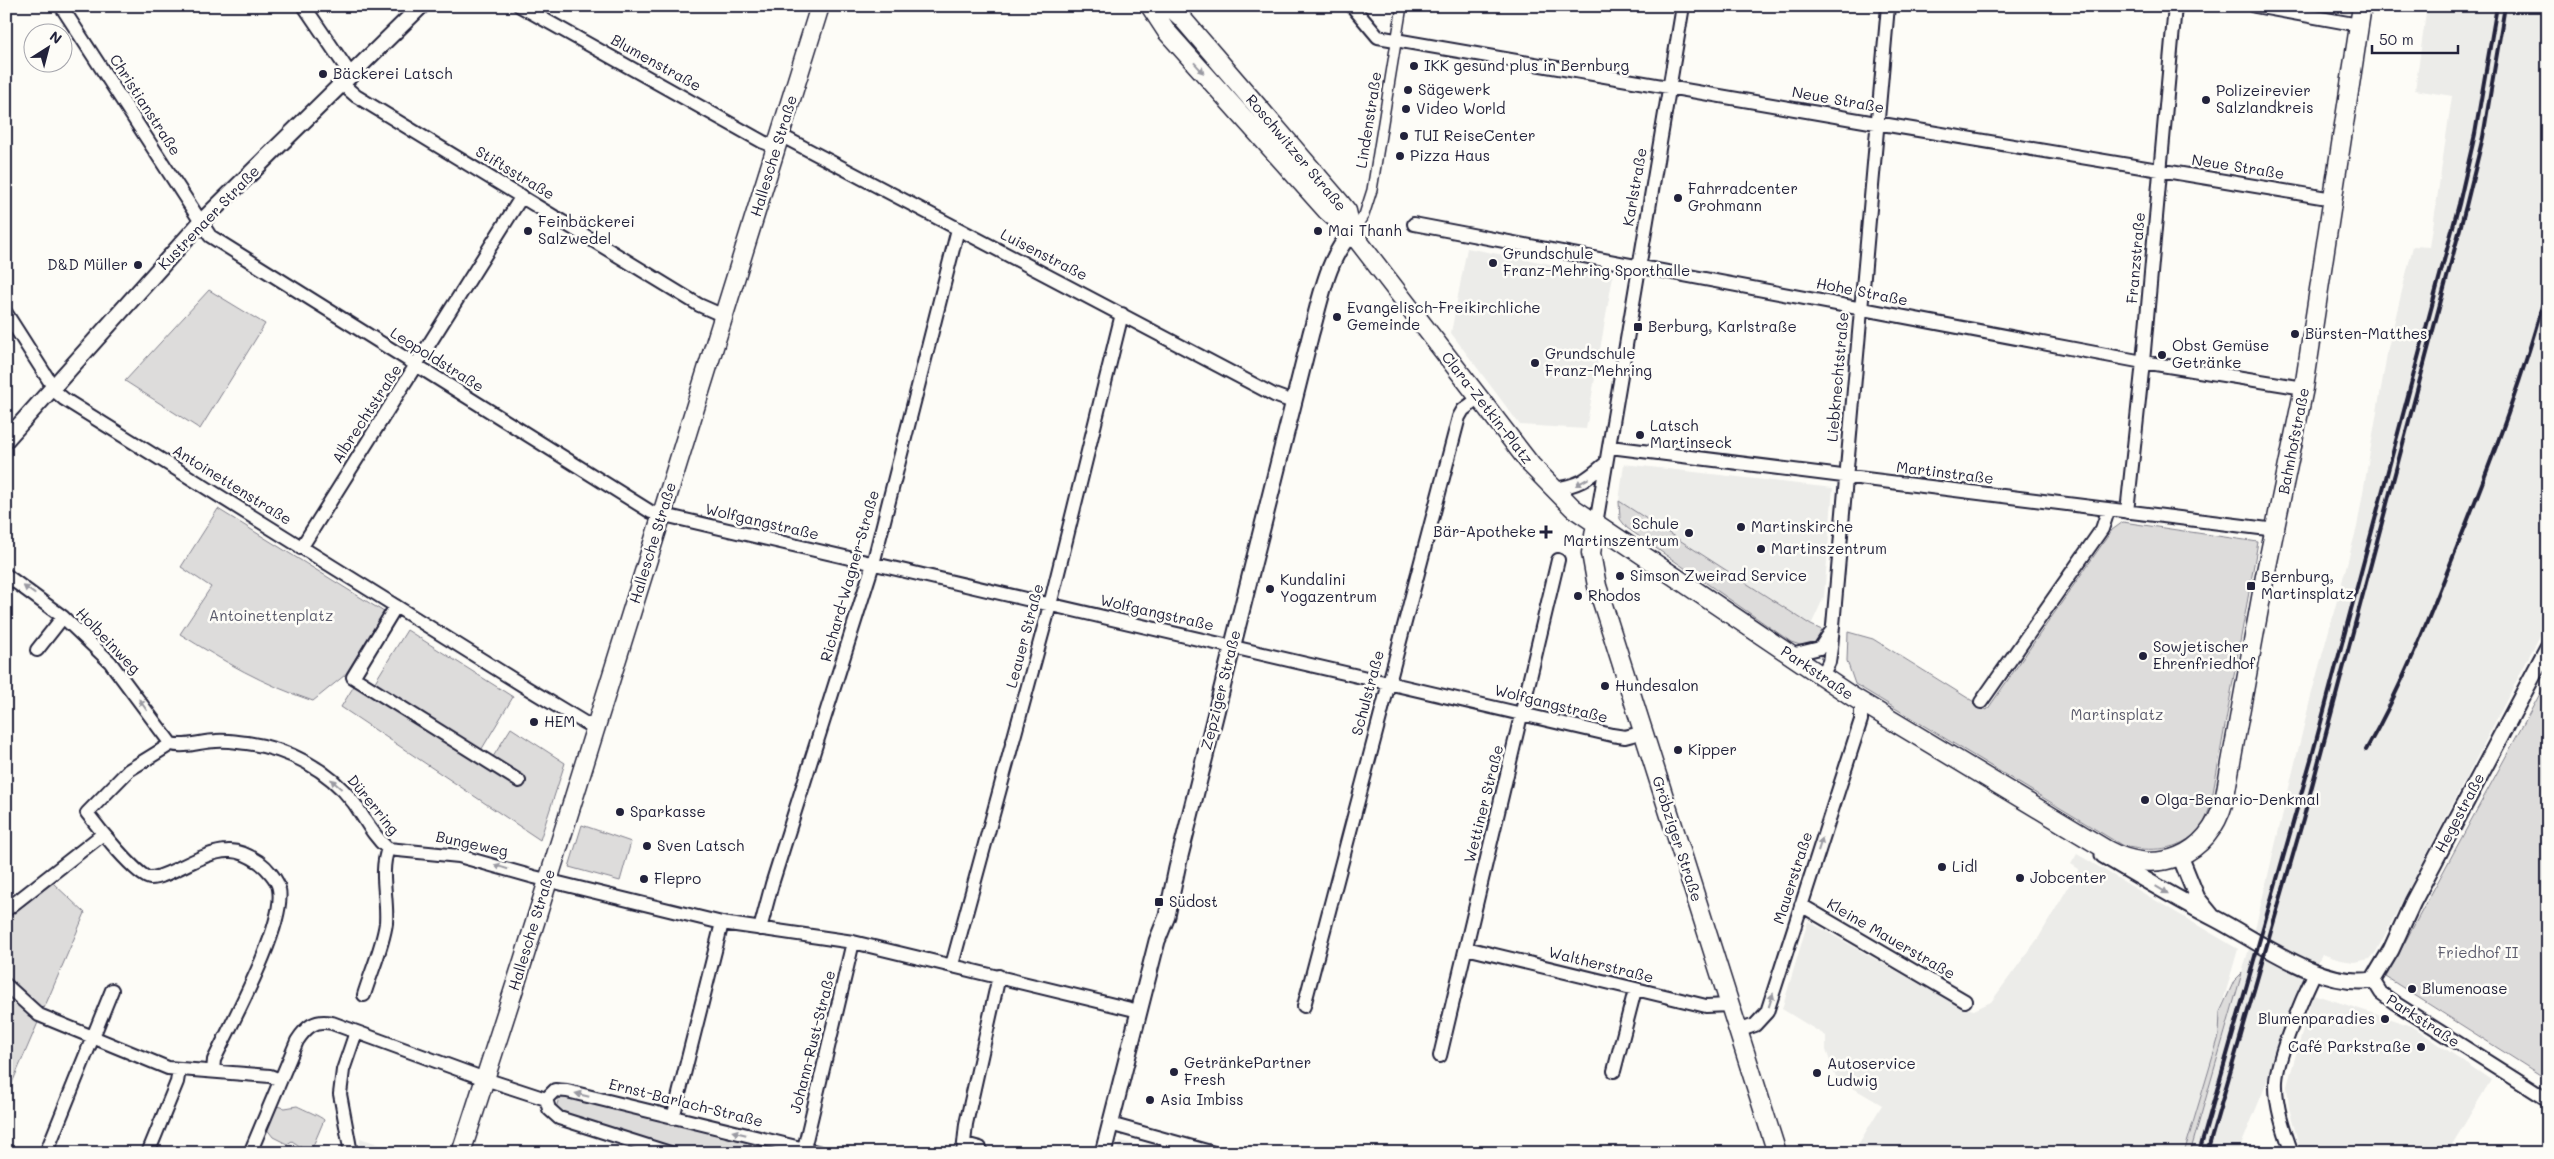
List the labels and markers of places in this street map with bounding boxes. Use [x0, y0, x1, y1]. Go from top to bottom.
place label: IKK gesund plus in Bernburg [1424, 55, 1629, 75]
marker: IKK gesund plus in Bernburg [1408, 60, 1420, 72]
place label: Bäckerei Latsch [333, 63, 452, 83]
marker: Bäckerei Latsch [317, 68, 329, 80]
place label: Sägewerk [1418, 79, 1490, 99]
place label: Polizeirevier Salzlandkreis [2216, 80, 2314, 117]
marker: Sägewerk [1402, 84, 1414, 96]
marker: Polizeirevier Salzlandkreis [2200, 94, 2212, 106]
place label: Video World [1416, 98, 1506, 118]
marker: Video World [1400, 103, 1412, 115]
place label: TUI ReiseCenter [1414, 125, 1536, 145]
marker: TUI ReiseCenter [1398, 130, 1410, 142]
place label: Pizza Haus [1410, 145, 1490, 165]
marker: Pizza Haus [1394, 150, 1406, 162]
place label: Fahrradcenter Grohmann [1688, 178, 1798, 215]
marker: Fahrradcenter Grohmann [1672, 192, 1684, 204]
place label: Feinbäckerei Salzwedel [538, 211, 635, 248]
place label: Mai Thanh [1328, 220, 1402, 240]
marker: Feinbäckerei Salzwedel [522, 225, 534, 237]
marker: Mai Thanh [1312, 225, 1324, 237]
place label: Grundschule Franz-Mehring Sporthalle [1503, 243, 1690, 280]
place label: D&D Müller [47, 254, 128, 274]
marker: Grundschule Franz-Mehring Sporthalle [1487, 257, 1499, 269]
marker: D&D Müller [132, 259, 144, 271]
place label: Evangelisch-Freikirchliche Gemeinde [1347, 297, 1541, 334]
marker: Evangelisch-Freikirchliche Gemeinde [1331, 311, 1343, 323]
place label: Berburg, Karlstraße [1648, 316, 1797, 336]
marker: Berburg, Karlstraße [1632, 321, 1644, 333]
place label: Bürsten-Matthes [2305, 323, 2427, 343]
marker: Bürsten-Matthes [2289, 328, 2301, 340]
place label: Obst Gemüse Getränke [2172, 335, 2269, 372]
place label: Grundschule Franz-Mehring [1545, 343, 1652, 380]
marker: Obst Gemüse Getränke [2156, 349, 2168, 361]
marker: Grundschule Franz-Mehring [1529, 357, 1541, 369]
place label: Latsch Martinseck [1650, 415, 1732, 452]
marker: Latsch Martinseck [1634, 429, 1646, 441]
place label: Schule Martinszentrum [1563, 513, 1679, 550]
place label: Martinskirche [1751, 516, 1853, 536]
place label: Bär-Apotheke [1433, 521, 1536, 541]
marker: Martinskirche [1735, 521, 1747, 533]
marker: Bär-Apotheke [1540, 526, 1552, 538]
marker: Schule Martinszentrum [1683, 527, 1695, 539]
place label: Martinszentrum [1771, 538, 1887, 558]
marker: Martinszentrum [1755, 543, 1767, 555]
place label: Simson Zweirad Service [1630, 565, 1807, 585]
place label: Bernburg, Martinsplatz [2261, 566, 2354, 603]
place label: Kundalini Yogazentrum [1280, 569, 1377, 606]
marker: Simson Zweirad Service [1614, 570, 1626, 582]
marker: Bernburg, Martinsplatz [2245, 580, 2257, 592]
marker: Kundalini Yogazentrum [1264, 583, 1276, 595]
place label: Rhodos [1588, 585, 1641, 605]
marker: Rhodos [1572, 590, 1584, 602]
place label: Sowjetischer Ehrenfriedhof [2153, 636, 2256, 673]
marker: Sowjetischer Ehrenfriedhof [2137, 650, 2149, 662]
place label: Hundesalon [1615, 675, 1699, 695]
marker: Hundesalon [1599, 680, 1611, 692]
place label: HEM [544, 711, 575, 731]
marker: HEM [528, 716, 540, 728]
place label: Kipper [1688, 739, 1737, 759]
marker: Kipper [1672, 744, 1684, 756]
place label: Olga-Benario-Denkmal [2155, 789, 2320, 809]
marker: Olga-Benario-Denkmal [2139, 794, 2151, 806]
place label: Sparkasse [630, 801, 706, 821]
marker: Sparkasse [614, 806, 626, 818]
place label: Sven Latsch [657, 835, 744, 855]
marker: Sven Latsch [641, 840, 653, 852]
place label: Lidl [1952, 856, 1978, 876]
marker: Lidl [1936, 861, 1948, 873]
place label: Jobcenter [2030, 867, 2107, 887]
place label: Flepro [654, 868, 701, 888]
marker: Jobcenter [2014, 872, 2026, 884]
marker: Flepro [638, 873, 650, 885]
place label: Südost [1169, 891, 1218, 911]
marker: Südost [1153, 896, 1165, 908]
place label: Blumenoase [2422, 978, 2508, 998]
marker: Blumenoase [2406, 983, 2418, 995]
place label: Blumenparadies [2258, 1008, 2375, 1028]
marker: Blumenparadies [2379, 1013, 2391, 1025]
place label: Café Parkstraße [2288, 1036, 2411, 1056]
marker: Café Parkstraße [2415, 1041, 2427, 1053]
place label: GetränkePartner Fresh [1184, 1052, 1311, 1089]
place label: Autoservice Ludwig [1827, 1053, 1916, 1090]
marker: GetränkePartner Fresh [1168, 1066, 1180, 1078]
marker: Autoservice Ludwig [1811, 1067, 1823, 1079]
place label: Asia Imbiss [1160, 1089, 1244, 1109]
marker: Asia Imbiss [1144, 1094, 1156, 1106]

